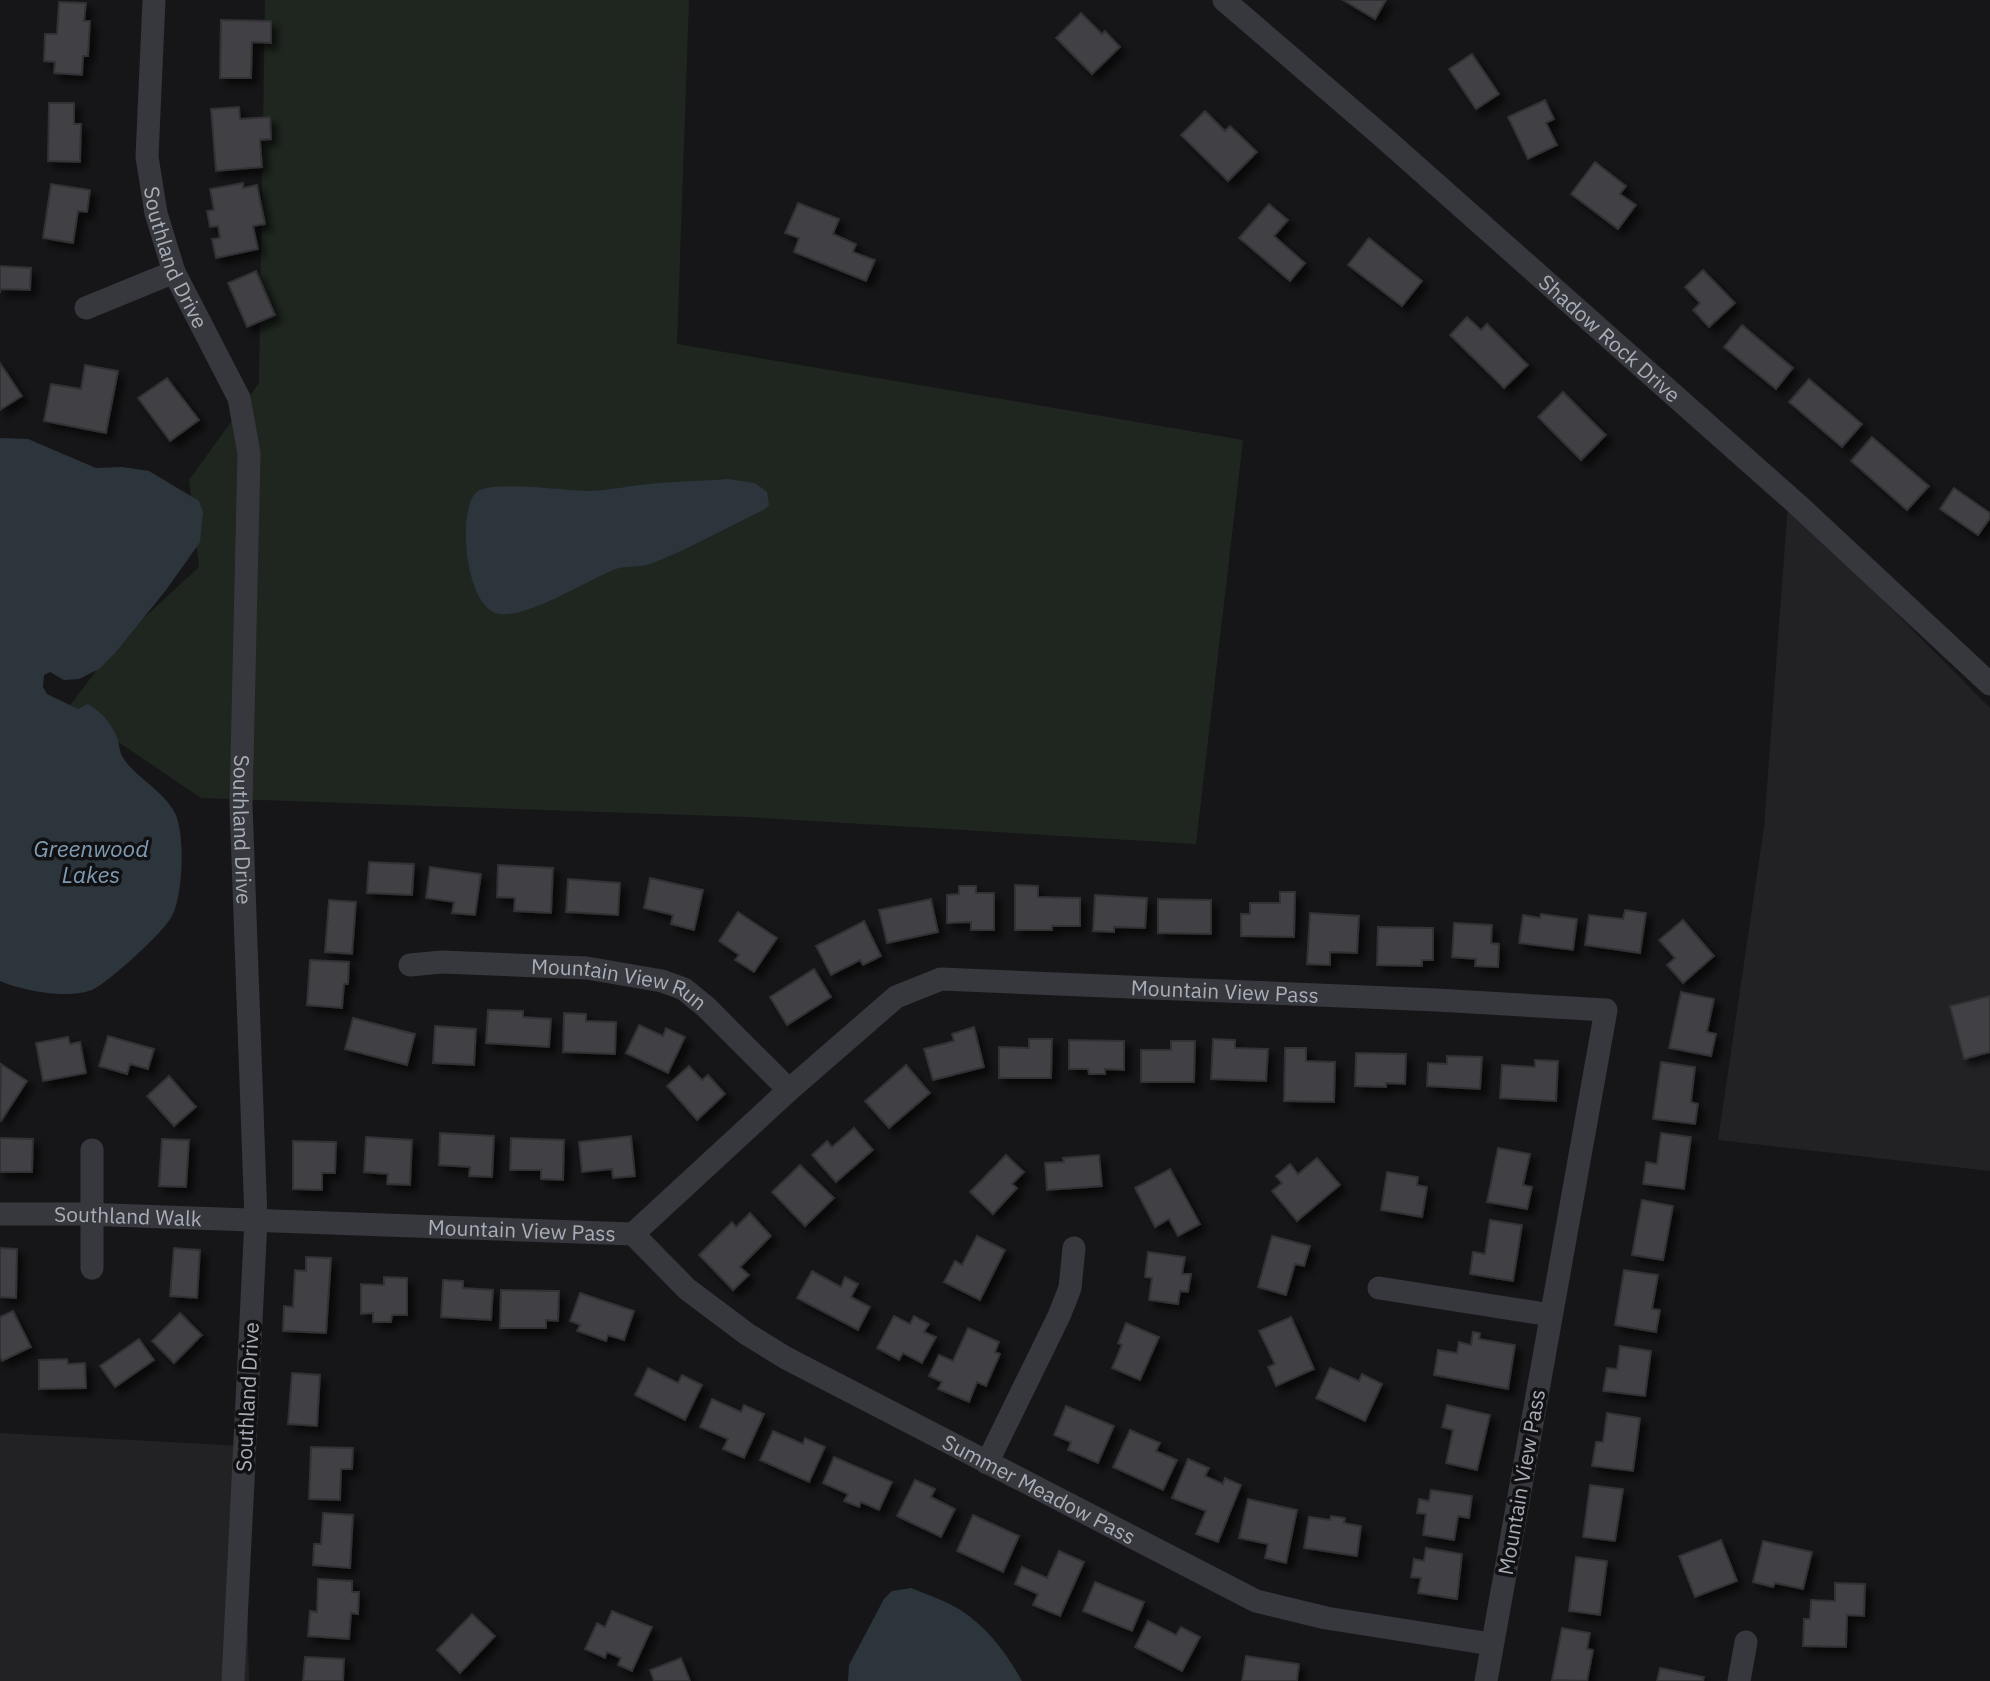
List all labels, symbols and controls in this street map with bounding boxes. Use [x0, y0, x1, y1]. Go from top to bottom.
street label: Southland Drive [138, 184, 215, 333]
street label: Shadow Rock Drive [1533, 268, 1687, 408]
street label: Southland Drive [227, 754, 259, 905]
water label: Greenwood Lakes [33, 833, 149, 889]
street label: Mountain View Run [531, 952, 713, 1016]
street label: Mountain View Pass [1130, 973, 1319, 1009]
street label: Southland Walk [54, 1200, 202, 1232]
street label: Mountain View Pass [427, 1213, 616, 1247]
street label: Southland Drive [229, 1321, 265, 1473]
street label: Mountain View Pass [1491, 1387, 1551, 1577]
street label: Summer Meadow Pass [938, 1427, 1141, 1551]

